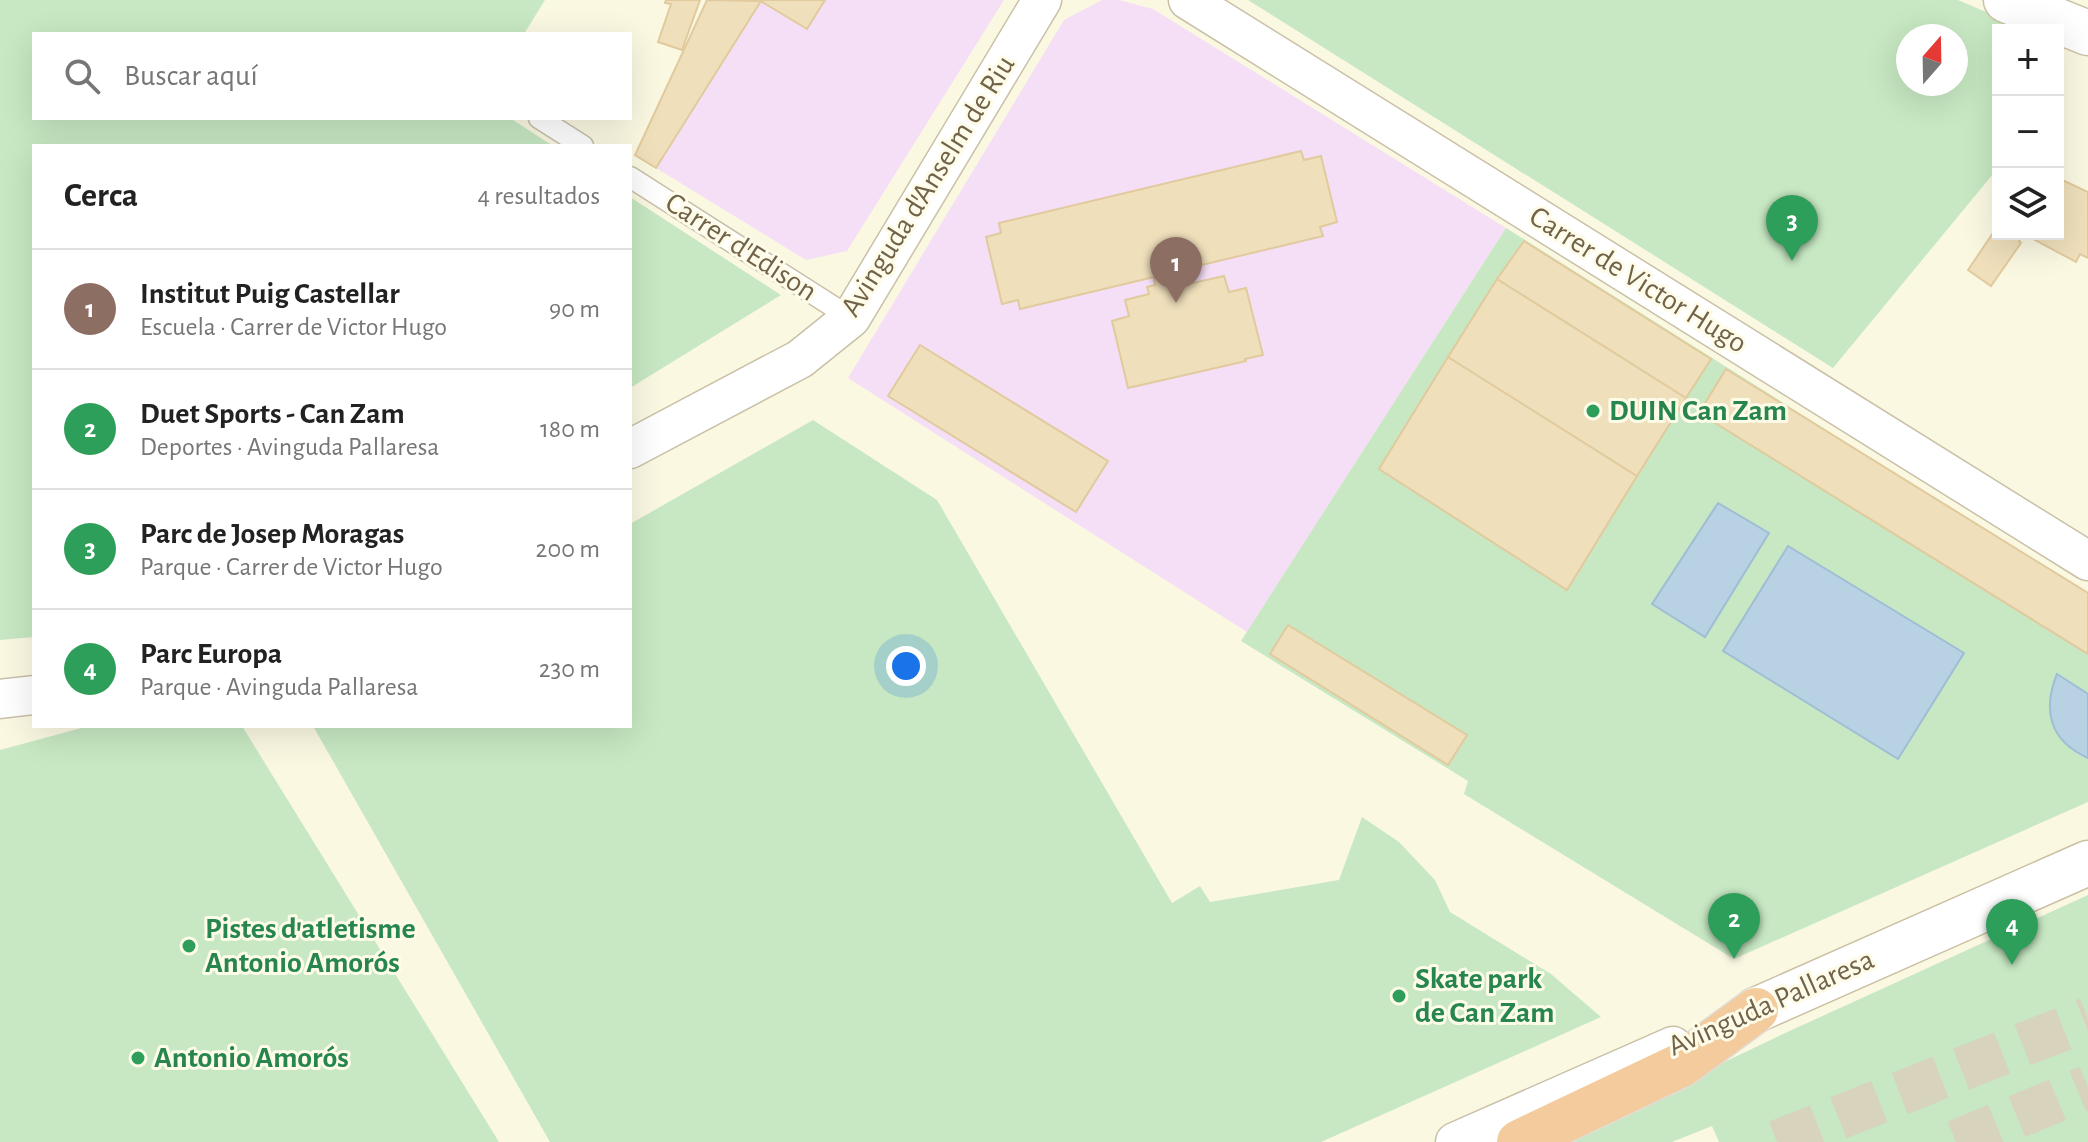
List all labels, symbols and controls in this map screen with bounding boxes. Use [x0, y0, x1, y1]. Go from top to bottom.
north arrow [1896, 24, 1968, 96]
map controls [1992, 24, 2064, 240]
button: + [1992, 24, 2064, 96]
search box [32, 32, 632, 120]
street label: Avinguda d'Anselm de Riu [835, 50, 1021, 322]
icon: search [60, 54, 104, 98]
text: Buscar aquí [124, 61, 258, 91]
button: − [1992, 96, 2064, 168]
button: layers [1992, 168, 2064, 240]
text: Cerca [64, 179, 138, 213]
text: 4 resultados [477, 183, 600, 209]
street label: Carrer d'Edison [660, 187, 822, 307]
pin: 3 [1766, 195, 1818, 261]
street label: Carrer de Victor Hugo [1524, 201, 1752, 359]
pin: 1 [1150, 237, 1202, 303]
text: Institut Puig Castellar [140, 279, 400, 309]
text: 1 [85, 296, 95, 322]
text: 90 m [549, 296, 600, 322]
text: Escuela · Carrer de Victor Hugo [140, 314, 447, 340]
place label: DUIN Can Zam [1609, 396, 1787, 426]
text: Duet Sports - Can Zam [140, 399, 405, 429]
marker: DUIN Can Zam [1584, 402, 1602, 420]
text: 2 [84, 416, 96, 442]
text: 180 m [540, 416, 600, 442]
text: Deportes · Avinguda Pallaresa [140, 434, 439, 460]
text: Parc de Josep Moragas [140, 519, 404, 549]
text: 3 [84, 536, 96, 562]
text: 200 m [536, 536, 600, 562]
text: Parque · Carrer de Victor Hugo [140, 554, 443, 580]
text: Parc Europa [140, 639, 282, 669]
your location [886, 646, 926, 686]
text: 4 [83, 656, 97, 682]
text: 230 m [539, 656, 600, 682]
text: Parque · Avinguda Pallaresa [140, 674, 418, 700]
pin: 2 [1708, 893, 1760, 959]
pin: 4 [1986, 899, 2038, 965]
place label: Pistes d'atletisme Antonio Amorós [205, 914, 416, 978]
marker: Pistes d'atletisme Antonio Amorós [180, 937, 198, 955]
street label: Avinguda Pallaresa [1664, 944, 1878, 1062]
place label: Skate park de Can Zam [1415, 964, 1555, 1028]
marker: Skate park de Can Zam [1390, 987, 1408, 1005]
place label: Antonio Amorós [154, 1043, 349, 1073]
marker: Antonio Amorós [129, 1049, 147, 1067]

